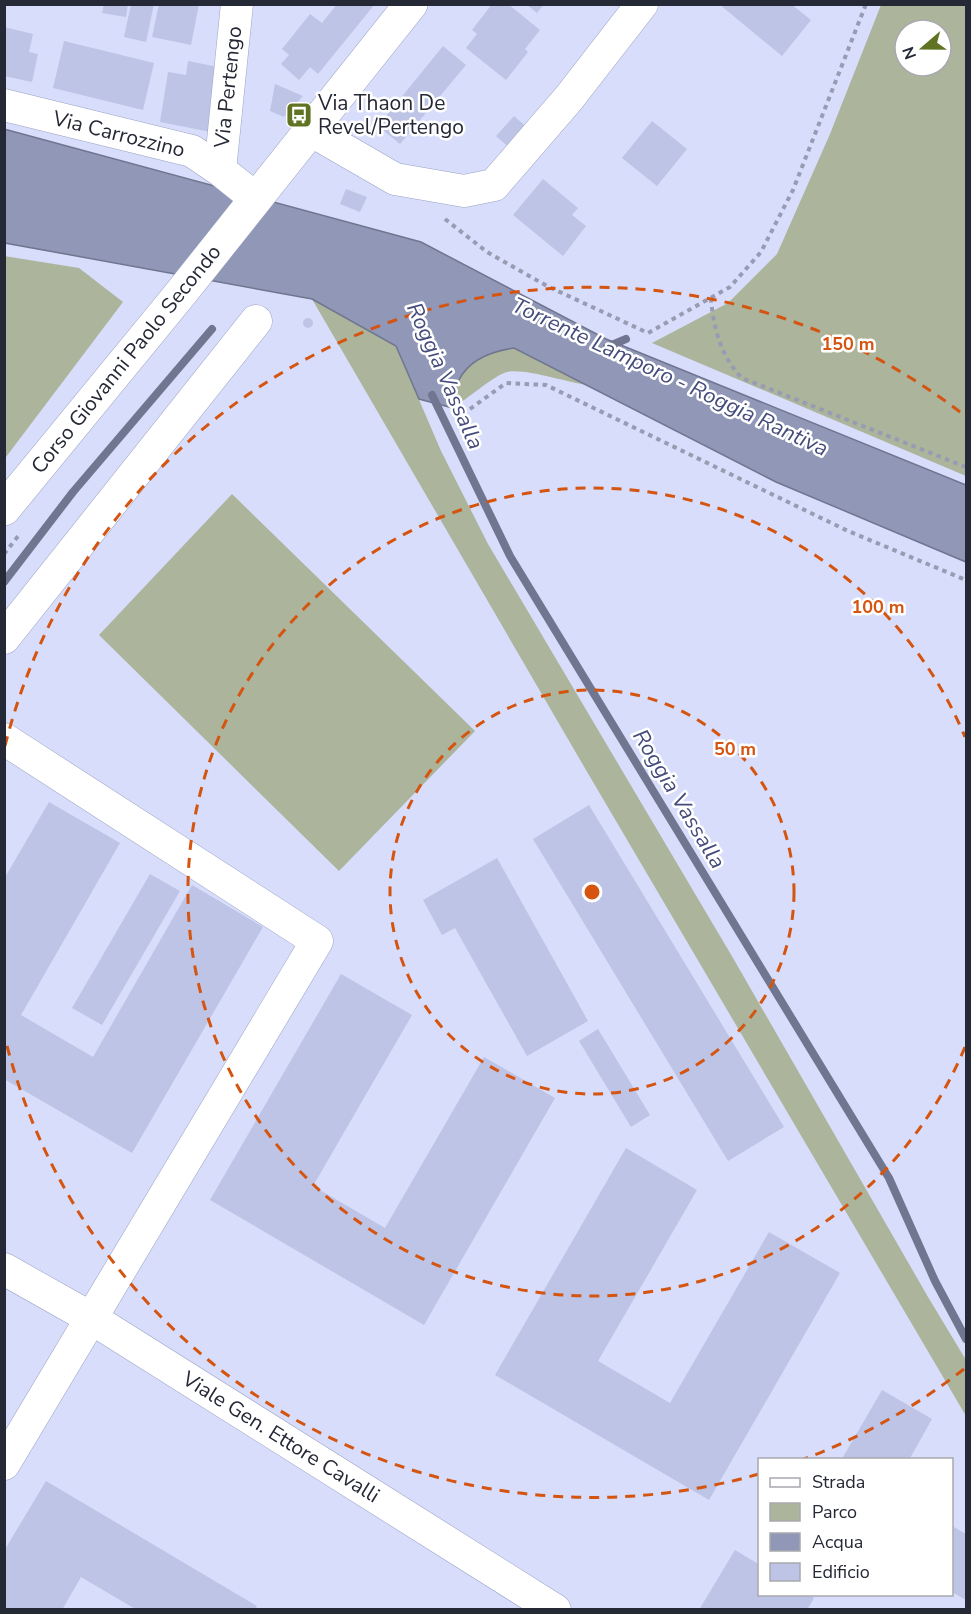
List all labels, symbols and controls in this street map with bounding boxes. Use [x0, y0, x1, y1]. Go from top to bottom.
north arrow [893, 18, 953, 78]
street label: Via Pertengo [208, 25, 248, 150]
text: N [897, 43, 922, 62]
place label: Via Thaon De Revel/Pertengo [317, 89, 464, 141]
bus stop icon: Via Thaon De Revel/Pertengo [284, 100, 314, 130]
street label: Via Carrozzino [49, 104, 188, 164]
street label: Corso Giovanni Paolo Secondo [25, 239, 227, 479]
water label: Torrente Lamporo - Roggia Rantiva [507, 290, 833, 464]
water label: Roggia Vassalla [399, 298, 491, 454]
text: 150 m [821, 332, 875, 356]
text: 100 m [851, 595, 905, 619]
water label: Roggia Vassalla [625, 724, 733, 874]
text: 50 m [714, 737, 756, 761]
centre of rings [582, 882, 602, 902]
street label: Viale Gen. Ettore Cavalli [176, 1364, 385, 1509]
legend [758, 1458, 953, 1596]
text: Strada [812, 1470, 865, 1494]
text: Parco [812, 1500, 857, 1524]
text: Acqua [812, 1530, 863, 1554]
text: Edificio [812, 1560, 870, 1584]

